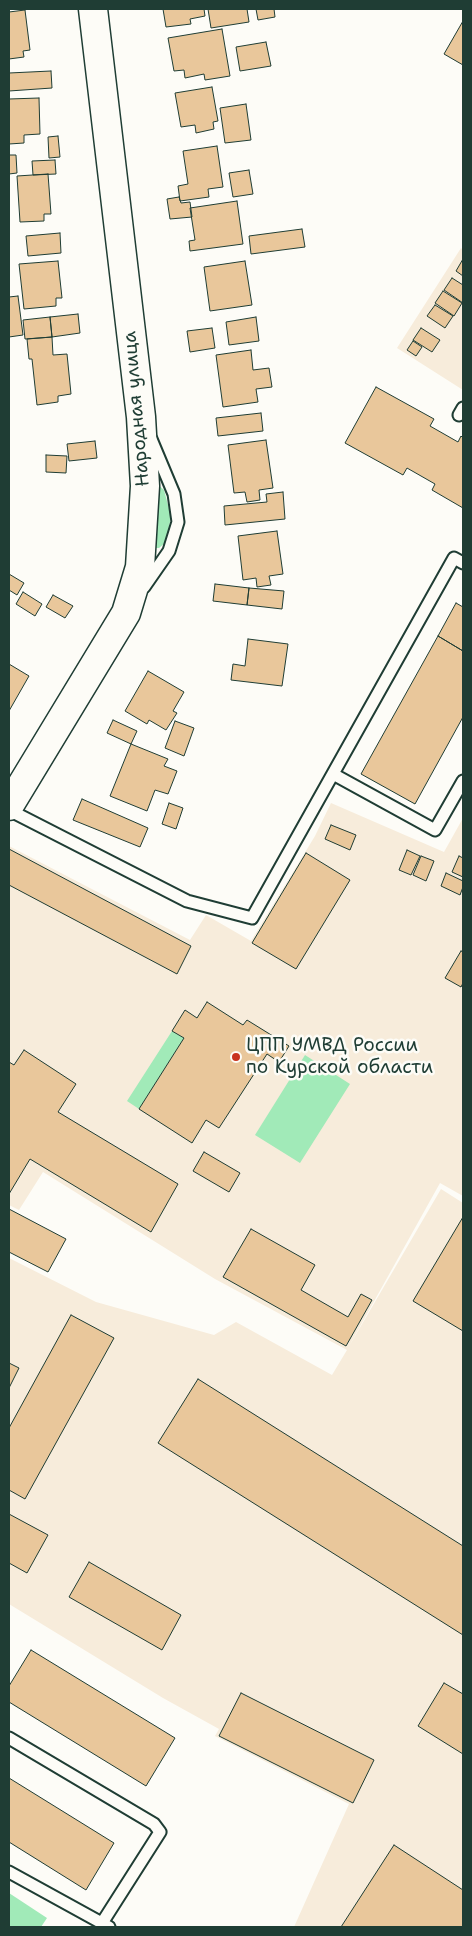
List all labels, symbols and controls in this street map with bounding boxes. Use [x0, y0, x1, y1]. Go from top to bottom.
street label: Народная улица [119, 330, 155, 488]
place label: ЦПП УМВД России по Курской области [246, 1035, 433, 1079]
marker: ЦПП УМВД России по Курской области [230, 1051, 242, 1063]

